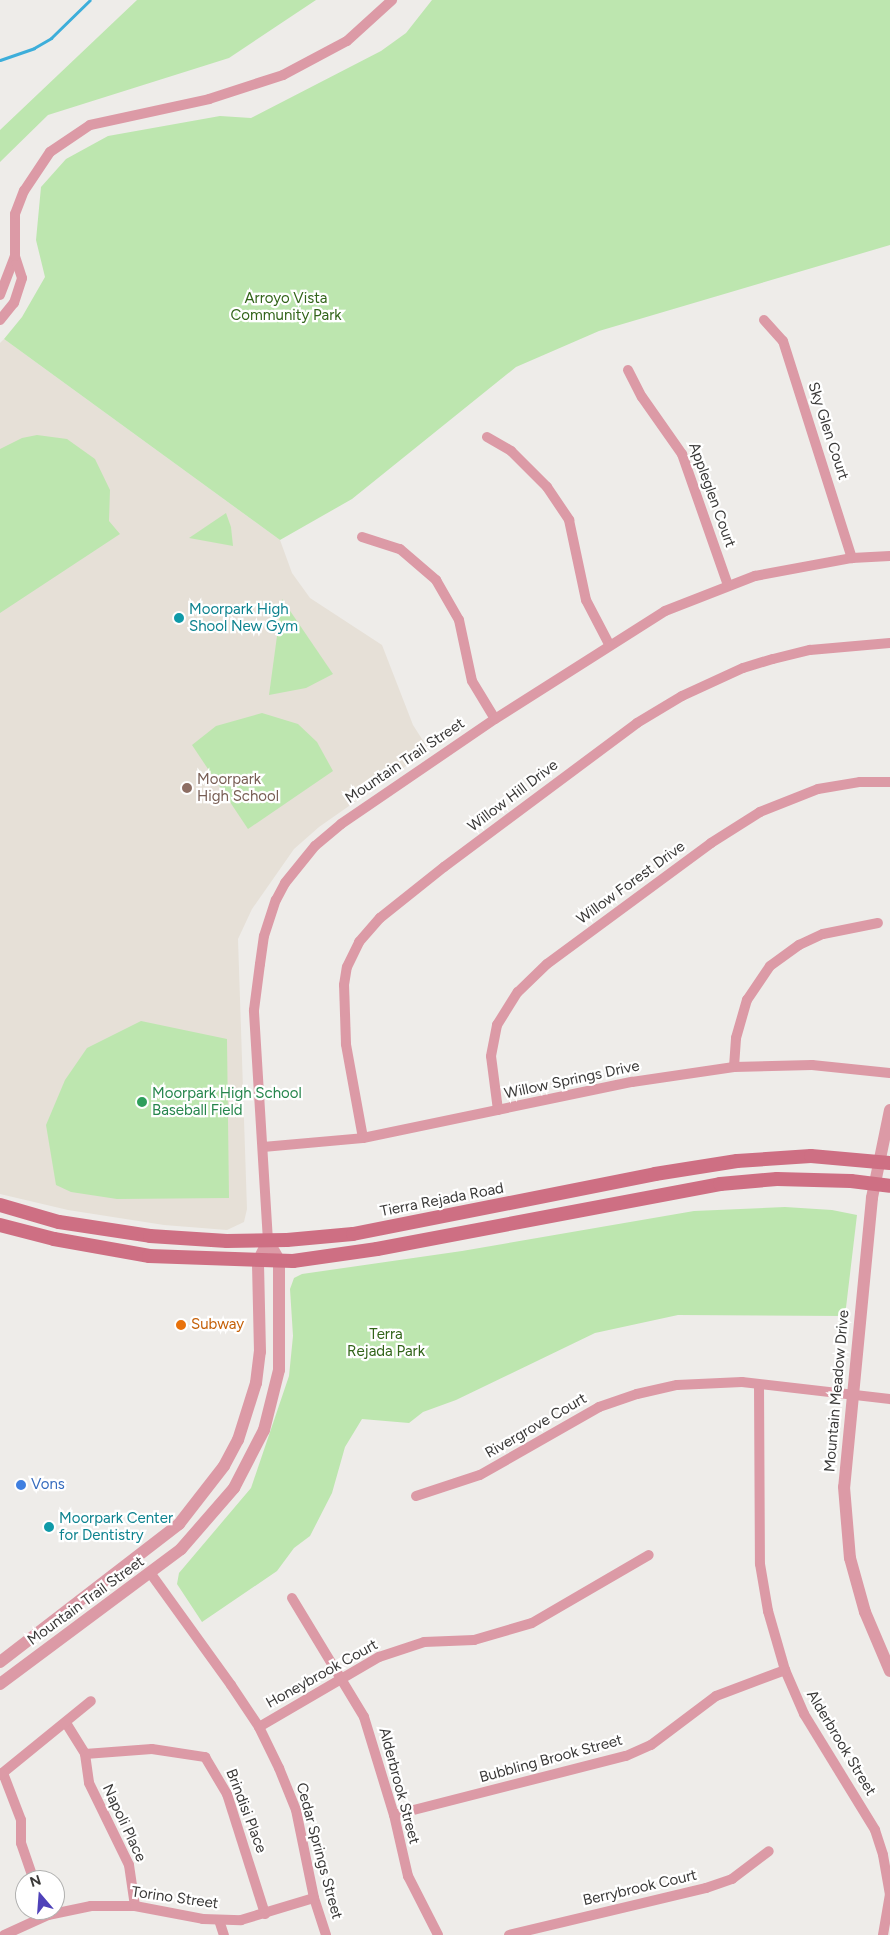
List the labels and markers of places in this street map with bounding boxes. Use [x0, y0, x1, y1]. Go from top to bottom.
place label: Moorpark High Shool New Gym [189, 600, 298, 635]
marker: Moorpark High Shool New Gym [173, 612, 185, 624]
place label: Moorpark High School [197, 770, 279, 805]
marker: Moorpark High School [181, 782, 193, 794]
place label: Moorpark High School Baseball Field [152, 1084, 302, 1119]
marker: Moorpark High School Baseball Field [136, 1096, 148, 1108]
place label: Subway [191, 1316, 244, 1334]
marker: Subway [175, 1319, 187, 1331]
place label: Vons [31, 1476, 65, 1494]
marker: Vons [15, 1479, 27, 1491]
place label: Moorpark Center for Dentistry [59, 1509, 173, 1544]
marker: Moorpark Center for Dentistry [43, 1521, 55, 1533]

